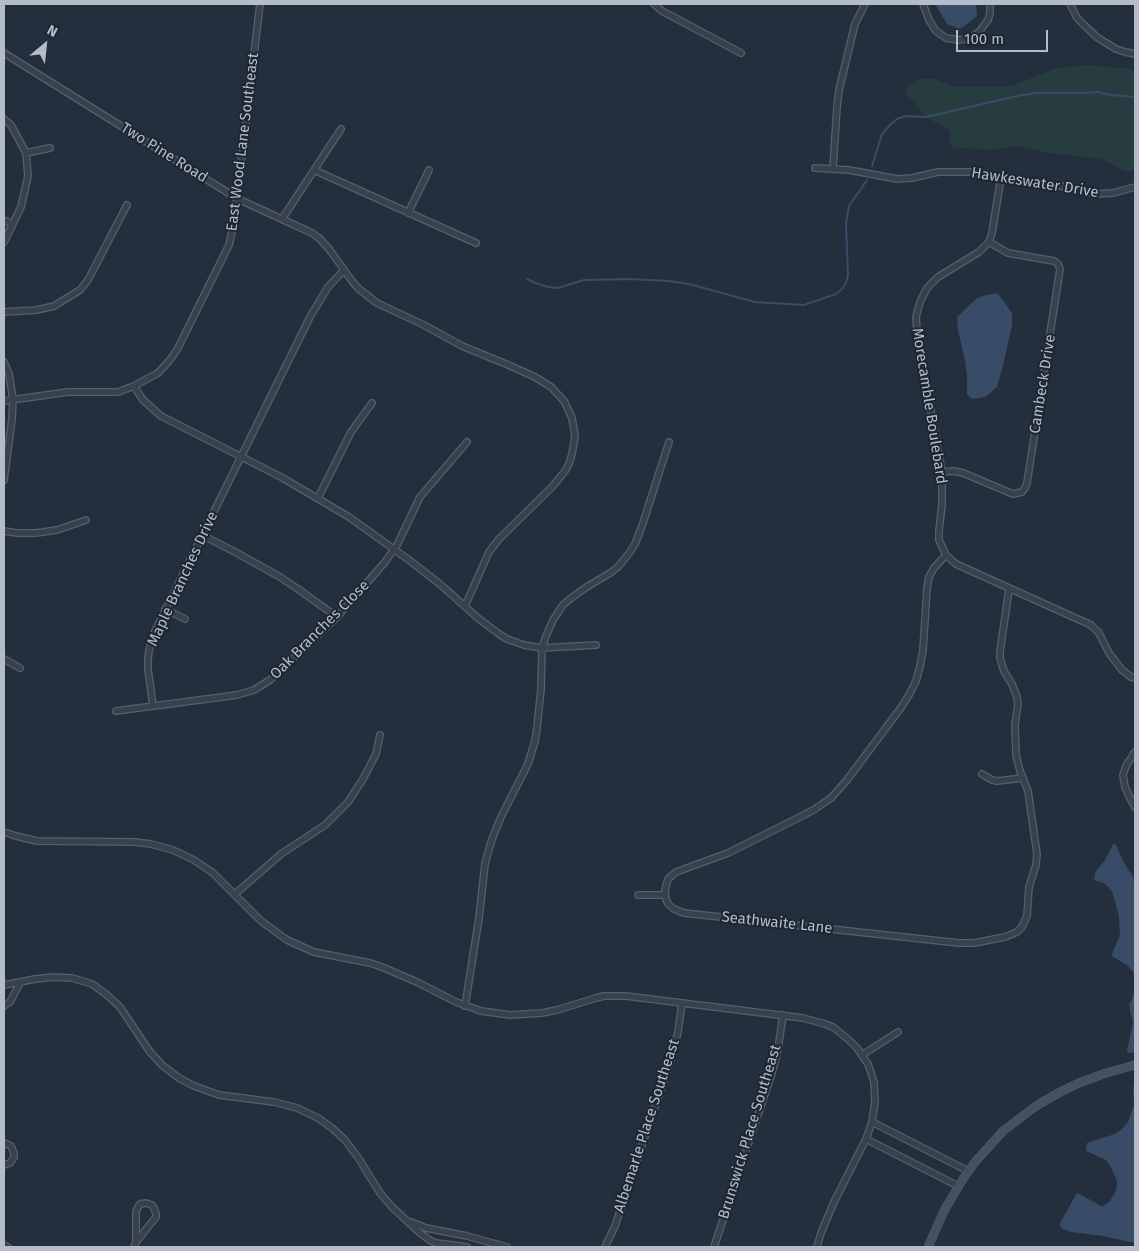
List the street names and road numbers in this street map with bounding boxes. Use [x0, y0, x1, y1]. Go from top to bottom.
street label: East Wood Lane Southeast [223, 52, 263, 232]
street label: Two Pine Road [117, 119, 211, 187]
street label: Hawkeswater Drive [970, 164, 1100, 202]
street label: Morecamble Boulebard [908, 327, 950, 485]
street label: Cambeck Drive [1026, 333, 1060, 435]
street label: Maple Branches Drive [144, 509, 222, 649]
street label: Oak Branches Close [267, 577, 373, 683]
street label: Seathwaite Lane [721, 908, 833, 938]
street label: Albemarle Place Southeast [610, 1037, 684, 1215]
street label: Brunswick Place Southeast [715, 1043, 785, 1221]

